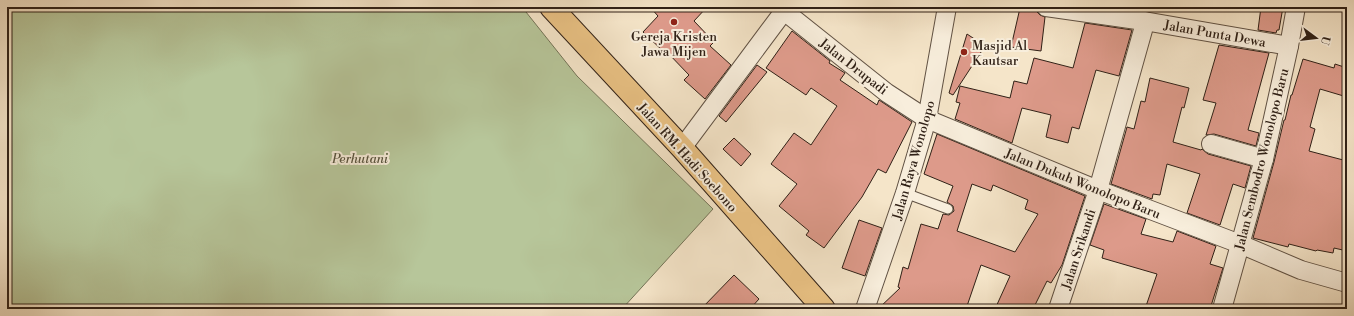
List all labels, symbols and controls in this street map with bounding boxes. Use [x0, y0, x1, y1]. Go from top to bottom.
marker: Gereja Kristen Jawa Mijen [669, 17, 679, 27]
street label: Jalan Punta Dewa [1162, 17, 1268, 51]
north arrow [1296, 18, 1336, 58]
place label: Gereja Kristen Jawa Mijen [631, 29, 717, 60]
text: U [1317, 34, 1333, 47]
street label: Jalan Drupadi [815, 35, 891, 98]
place label: Masjid Al Kautsar [972, 38, 1027, 69]
marker: Masjid Al Kautsar [959, 47, 969, 57]
street label: Jalan Sembodro Wonolopo Baru [1231, 66, 1292, 253]
street label: Jalan RM. Hadi Soebono [633, 99, 741, 216]
street label: Jalan Raya Wonolopo [889, 99, 939, 223]
street label: Jalan Dukuh Wonolopo Baru [1002, 145, 1163, 223]
park label: Perhutani [331, 151, 389, 167]
street label: Jalan Srikandi [1058, 207, 1100, 293]

